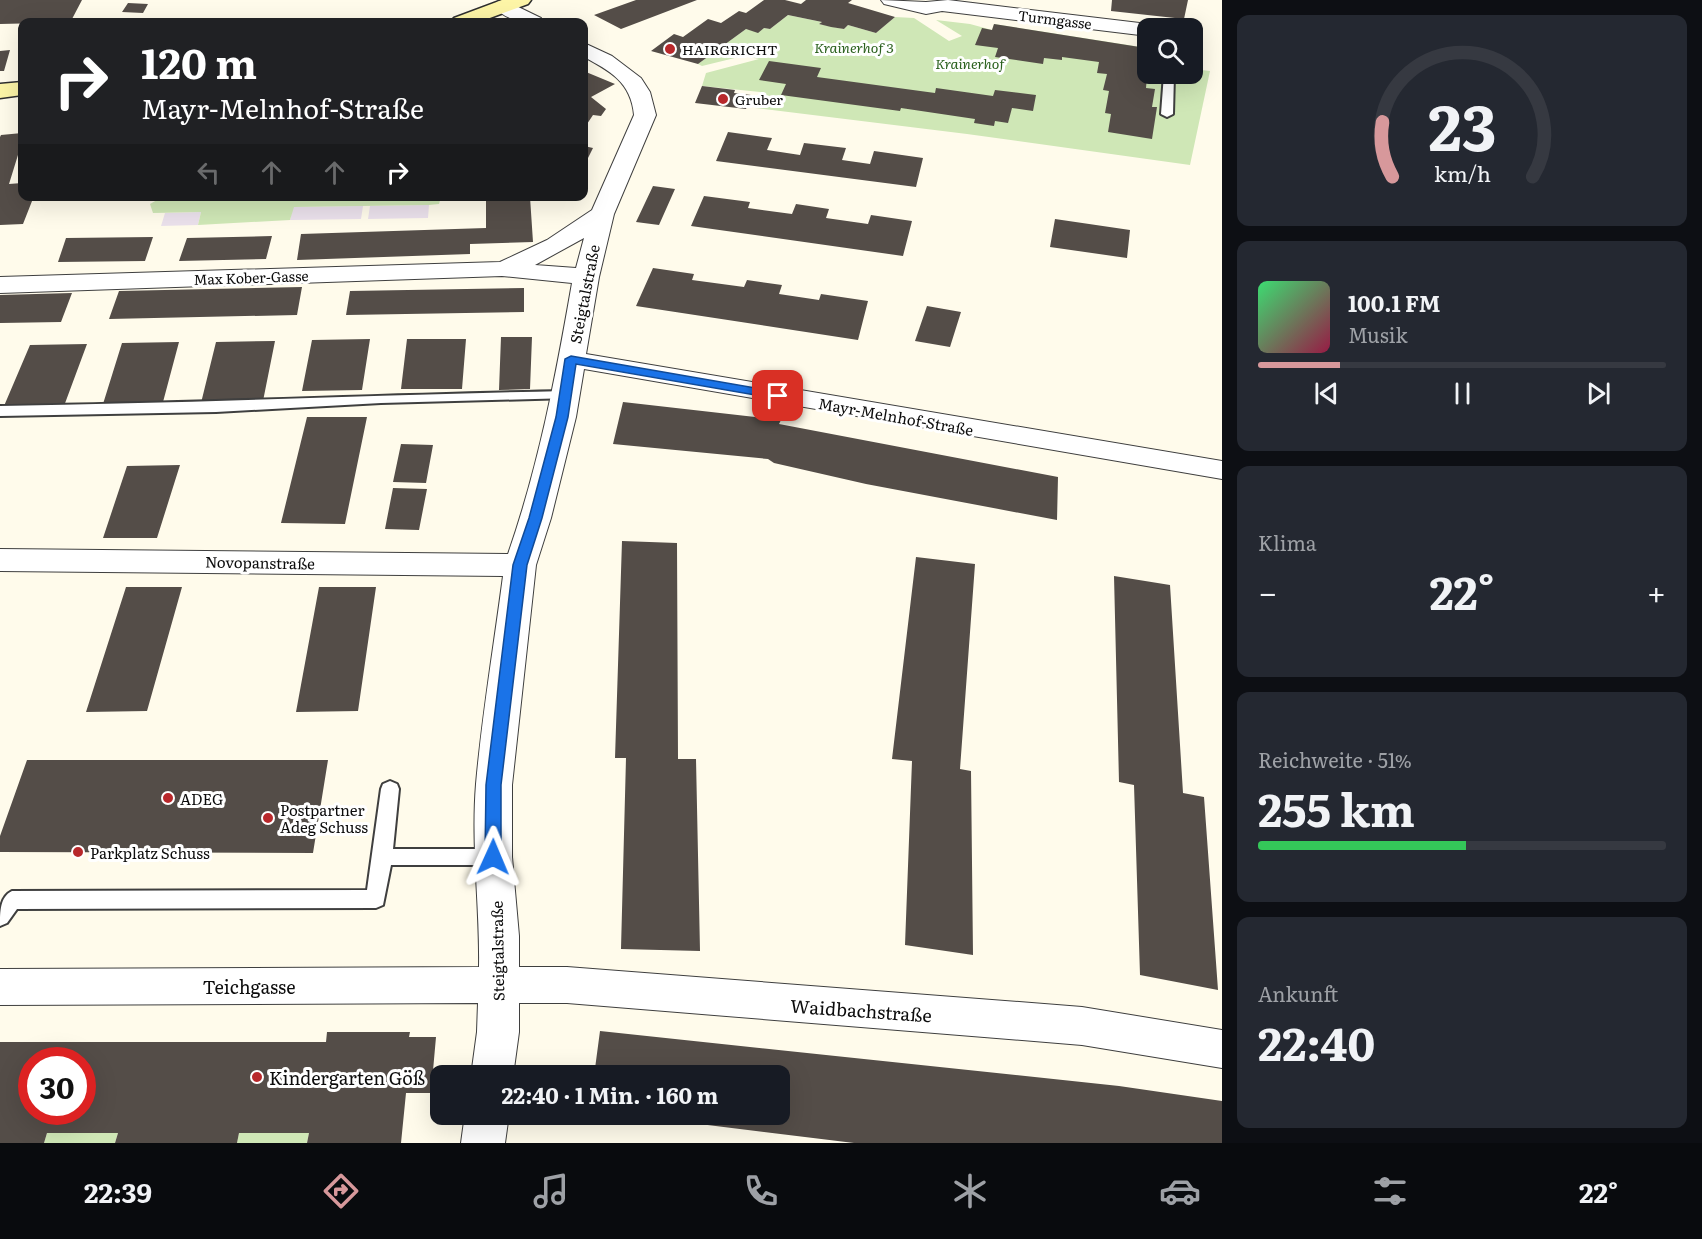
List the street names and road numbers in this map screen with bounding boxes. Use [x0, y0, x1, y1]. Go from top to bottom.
street label: Turmgasse [1017, 5, 1093, 33]
street label: Steigtalstraße [563, 242, 605, 346]
street label: Max Kober-Gasse [193, 265, 309, 289]
street label: Mayr-Melnhof-Straße [817, 391, 976, 441]
street label: Novopanstraße [205, 550, 315, 574]
street label: Steigtalstraße [485, 900, 509, 1001]
street label: Teichgasse [202, 973, 296, 1000]
street label: Waidbachstraße [789, 992, 933, 1028]

